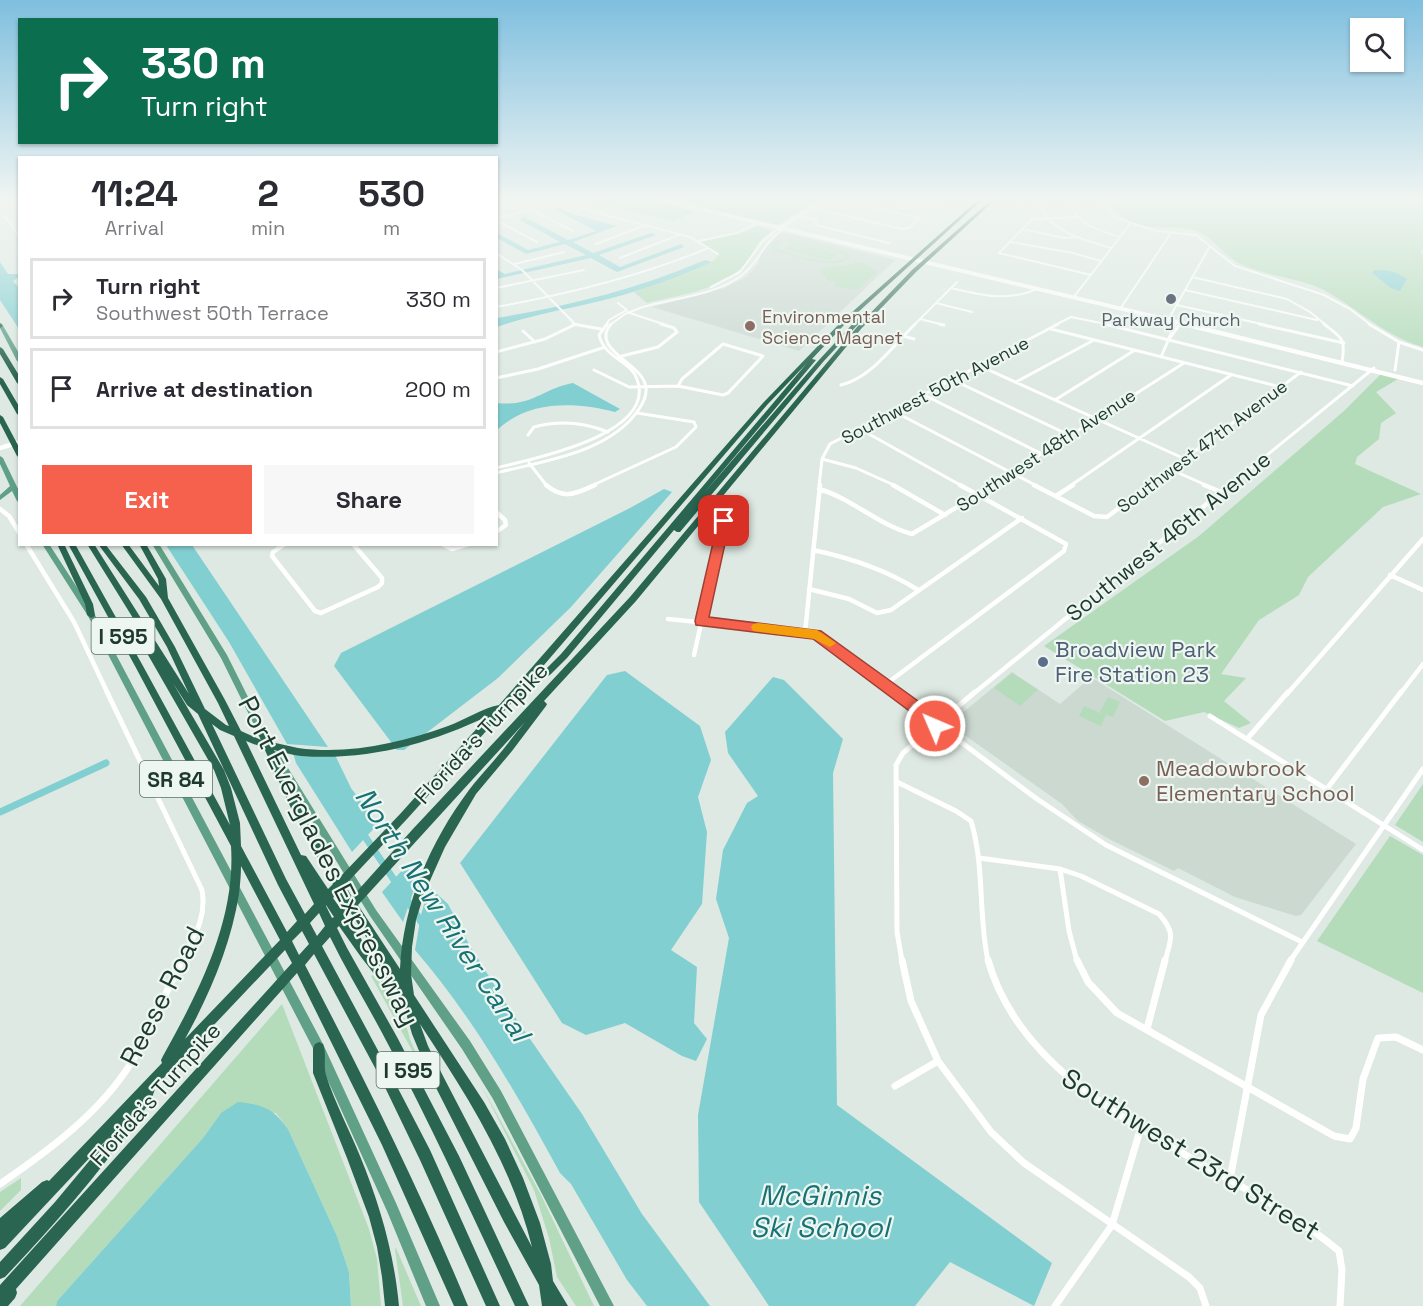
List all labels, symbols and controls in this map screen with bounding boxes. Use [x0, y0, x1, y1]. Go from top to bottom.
map controls [1350, 18, 1404, 72]
button: search [1350, 18, 1404, 72]
text: 330 m [141, 37, 266, 90]
icon: right [42, 42, 120, 120]
text: Turn right [141, 89, 268, 124]
text: 11:24 [91, 171, 178, 217]
text: 2 [257, 171, 279, 217]
text: 530 [358, 171, 425, 217]
text: Arrival [105, 215, 164, 241]
text: min [251, 215, 285, 241]
text: m [383, 215, 400, 241]
text: Turn right [96, 272, 201, 300]
icon: right [45, 282, 78, 315]
text: 330 m [406, 285, 471, 313]
marker: Parkway Church [1164, 292, 1178, 306]
text: Southwest 50th Terrace [96, 300, 329, 326]
place label: Environmental Science Magnet [762, 305, 903, 349]
place label: Parkway Church [1101, 308, 1241, 331]
marker: Environmental Science Magnet [743, 319, 757, 333]
street label: Southwest 50th Avenue [837, 331, 1033, 449]
icon: arrive [45, 372, 78, 405]
street label: Southwest 47th Avenue [1112, 374, 1292, 518]
text: Arrive at destination [96, 375, 313, 403]
text: 200 m [405, 375, 471, 403]
street label: Southwest 48th Avenue [952, 383, 1140, 517]
street label: Southwest 46th Avenue [1060, 445, 1276, 627]
button: Exit [42, 465, 252, 534]
button: Share [264, 465, 474, 534]
pin [698, 495, 749, 546]
icon: arrive [707, 504, 740, 537]
road number: I 595 [92, 618, 154, 654]
place label: Broadview Park Fire Station 23 [1055, 635, 1217, 688]
marker: Broadview Park Fire Station 23 [1036, 655, 1050, 669]
street label: Florida's Turnpike [408, 656, 554, 810]
street label: Port Everglades Expressway [230, 690, 428, 1032]
position arrow [903, 694, 967, 758]
place label: Meadowbrook Elementary School [1156, 754, 1355, 807]
road number: SR 84 [140, 761, 212, 797]
marker: Meadowbrook Elementary School [1137, 774, 1151, 788]
water label: North New River Canal [347, 780, 540, 1050]
street label: Reese Road [112, 920, 212, 1072]
street label: Florida's Turnpike [83, 1017, 227, 1171]
road number: I 595 [376, 1052, 440, 1088]
street label: Southwest 23rd Street [1055, 1060, 1327, 1248]
water label: McGinnis Ski School [751, 1177, 893, 1245]

